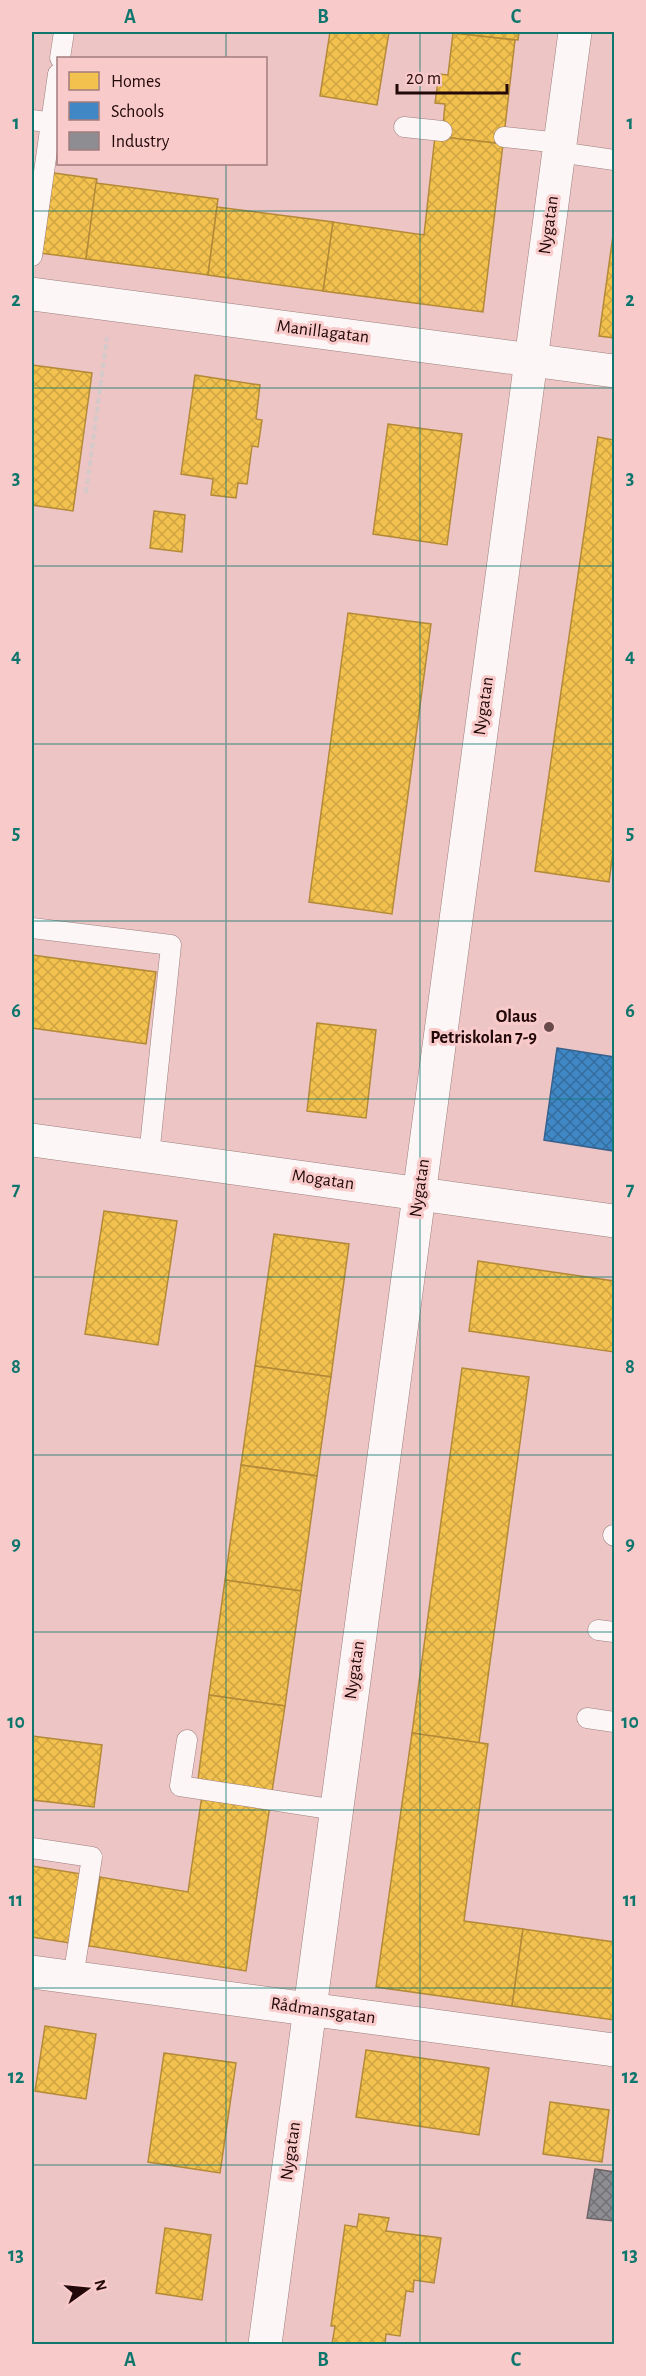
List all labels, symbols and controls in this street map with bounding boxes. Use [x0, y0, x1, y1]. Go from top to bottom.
text: A [124, 7, 136, 27]
text: B [317, 7, 329, 27]
text: C [511, 7, 522, 27]
legend [57, 57, 267, 165]
scale bar [397, 57, 506, 95]
text: 20 m [406, 70, 441, 88]
text: Homes [111, 73, 161, 91]
text: Schools [111, 103, 164, 121]
text: 1 [12, 113, 20, 133]
text: 1 [626, 113, 634, 133]
text: Industry [111, 133, 170, 151]
street label: Nygatan [536, 195, 562, 255]
text: 2 [11, 290, 21, 310]
text: 2 [625, 290, 635, 310]
street label: Manillagatan [276, 317, 370, 347]
text: 3 [12, 468, 20, 488]
text: 3 [626, 468, 634, 488]
text: 4 [11, 646, 21, 666]
text: 4 [625, 646, 635, 666]
street label: Nygatan [471, 676, 497, 736]
text: 5 [12, 823, 20, 843]
text: 5 [626, 823, 634, 843]
text: 6 [11, 1001, 21, 1021]
text: 6 [625, 1001, 635, 1021]
place label: Olaus Petriskolan 7-9 [430, 1008, 537, 1047]
marker: Olaus Petriskolan 7-9 [542, 1020, 556, 1034]
street label: Nygatan [407, 1158, 433, 1218]
street label: Mogatan [291, 1167, 355, 1193]
text: 7 [12, 1179, 21, 1199]
text: 7 [626, 1179, 635, 1199]
text: 8 [11, 1357, 21, 1377]
text: 8 [625, 1357, 635, 1377]
text: 9 [11, 1534, 21, 1554]
text: 9 [625, 1534, 635, 1554]
street label: Nygatan [342, 1640, 368, 1700]
text: 10 [7, 1712, 25, 1732]
text: 10 [621, 1712, 639, 1732]
text: 11 [9, 1890, 23, 1910]
text: 11 [623, 1890, 637, 1910]
street label: Rådmansgatan [269, 1995, 377, 2027]
text: 12 [8, 2067, 24, 2087]
text: 12 [622, 2067, 638, 2087]
street label: Nygatan [278, 2121, 304, 2181]
text: 13 [8, 2245, 24, 2265]
text: 13 [622, 2245, 638, 2265]
north arrow [57, 2259, 117, 2319]
text: N [91, 2278, 110, 2293]
text: A [124, 2350, 136, 2370]
text: B [317, 2350, 329, 2370]
text: C [511, 2350, 522, 2370]

